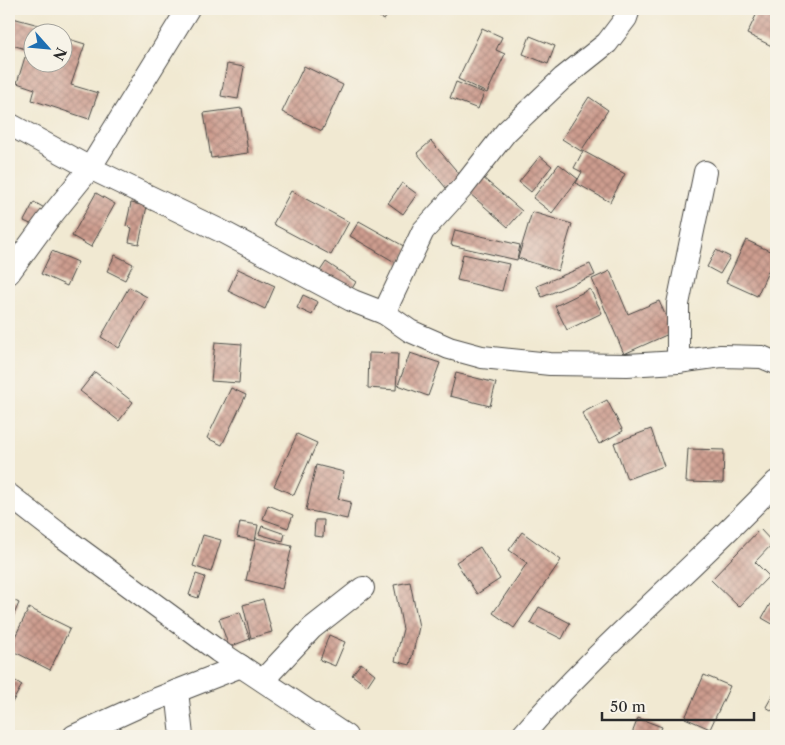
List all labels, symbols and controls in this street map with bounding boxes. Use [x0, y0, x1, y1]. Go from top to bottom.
north arrow [22, 22, 72, 72]
text: N [49, 44, 70, 63]
scale bar [602, 690, 755, 722]
text: 50 m [610, 697, 646, 716]

